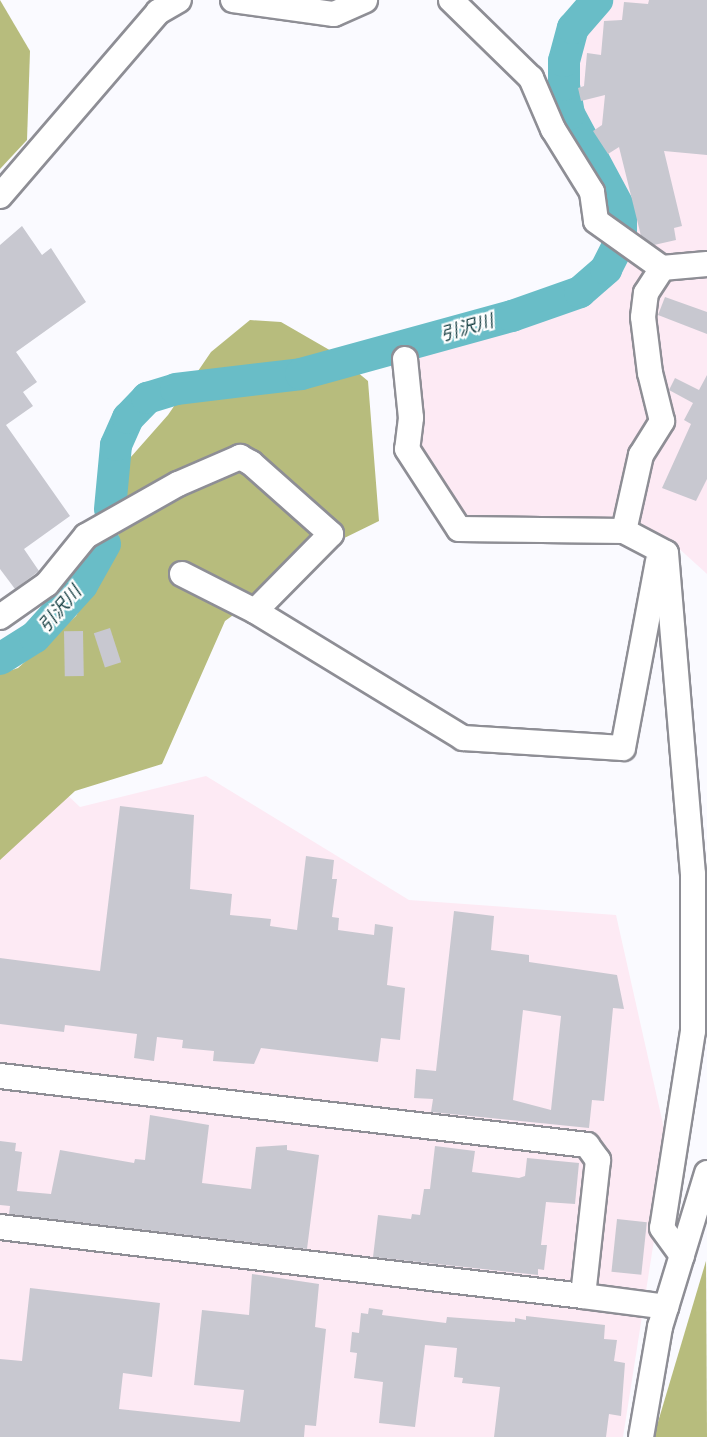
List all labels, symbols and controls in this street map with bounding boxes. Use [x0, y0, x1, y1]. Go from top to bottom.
water label: 引沢川 [438, 310, 496, 346]
water label: 引沢川 [34, 582, 86, 636]

